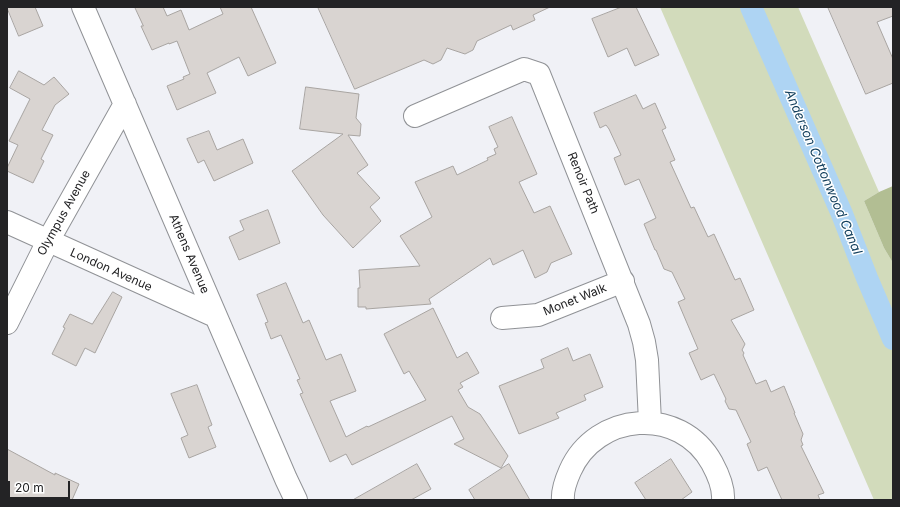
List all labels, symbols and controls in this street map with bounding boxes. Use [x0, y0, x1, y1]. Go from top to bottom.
water label: Anderson Cottonwood Canal [781, 87, 865, 257]
street label: Renoir Path [564, 150, 602, 216]
street label: Olympus Avenue [35, 168, 93, 258]
street label: Athens Avenue [166, 212, 212, 296]
street label: London Avenue [68, 245, 154, 295]
street label: Monet Walk [541, 281, 609, 319]
scale bar [10, 473, 72, 499]
text: 20 m [15, 480, 44, 495]

